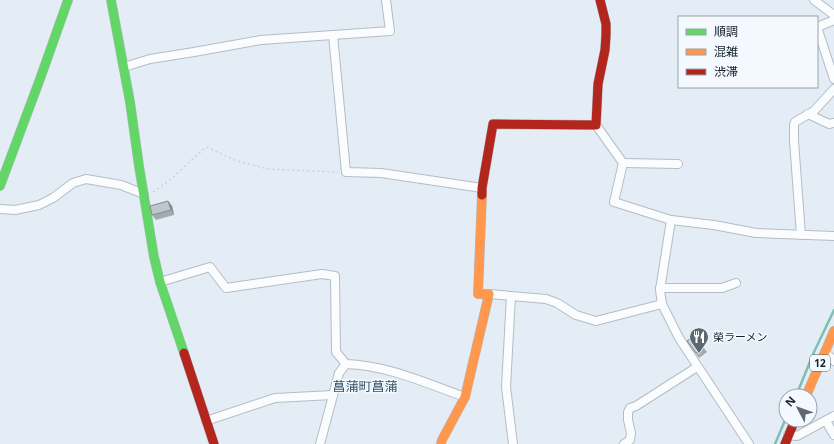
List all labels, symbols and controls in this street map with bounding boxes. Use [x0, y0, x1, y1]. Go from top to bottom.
legend [678, 16, 818, 88]
text: 順調 [714, 23, 738, 40]
text: 混雑 [714, 43, 738, 60]
text: 渋滞 [714, 63, 738, 80]
restaurant icon: 榮ラーメン [688, 326, 710, 354]
place label: 榮ラーメン [713, 329, 768, 344]
road number: 12 [810, 355, 830, 371]
district label: 菖蒲町菖蒲 [332, 377, 398, 395]
north arrow [778, 388, 818, 428]
text: N [781, 393, 799, 409]

